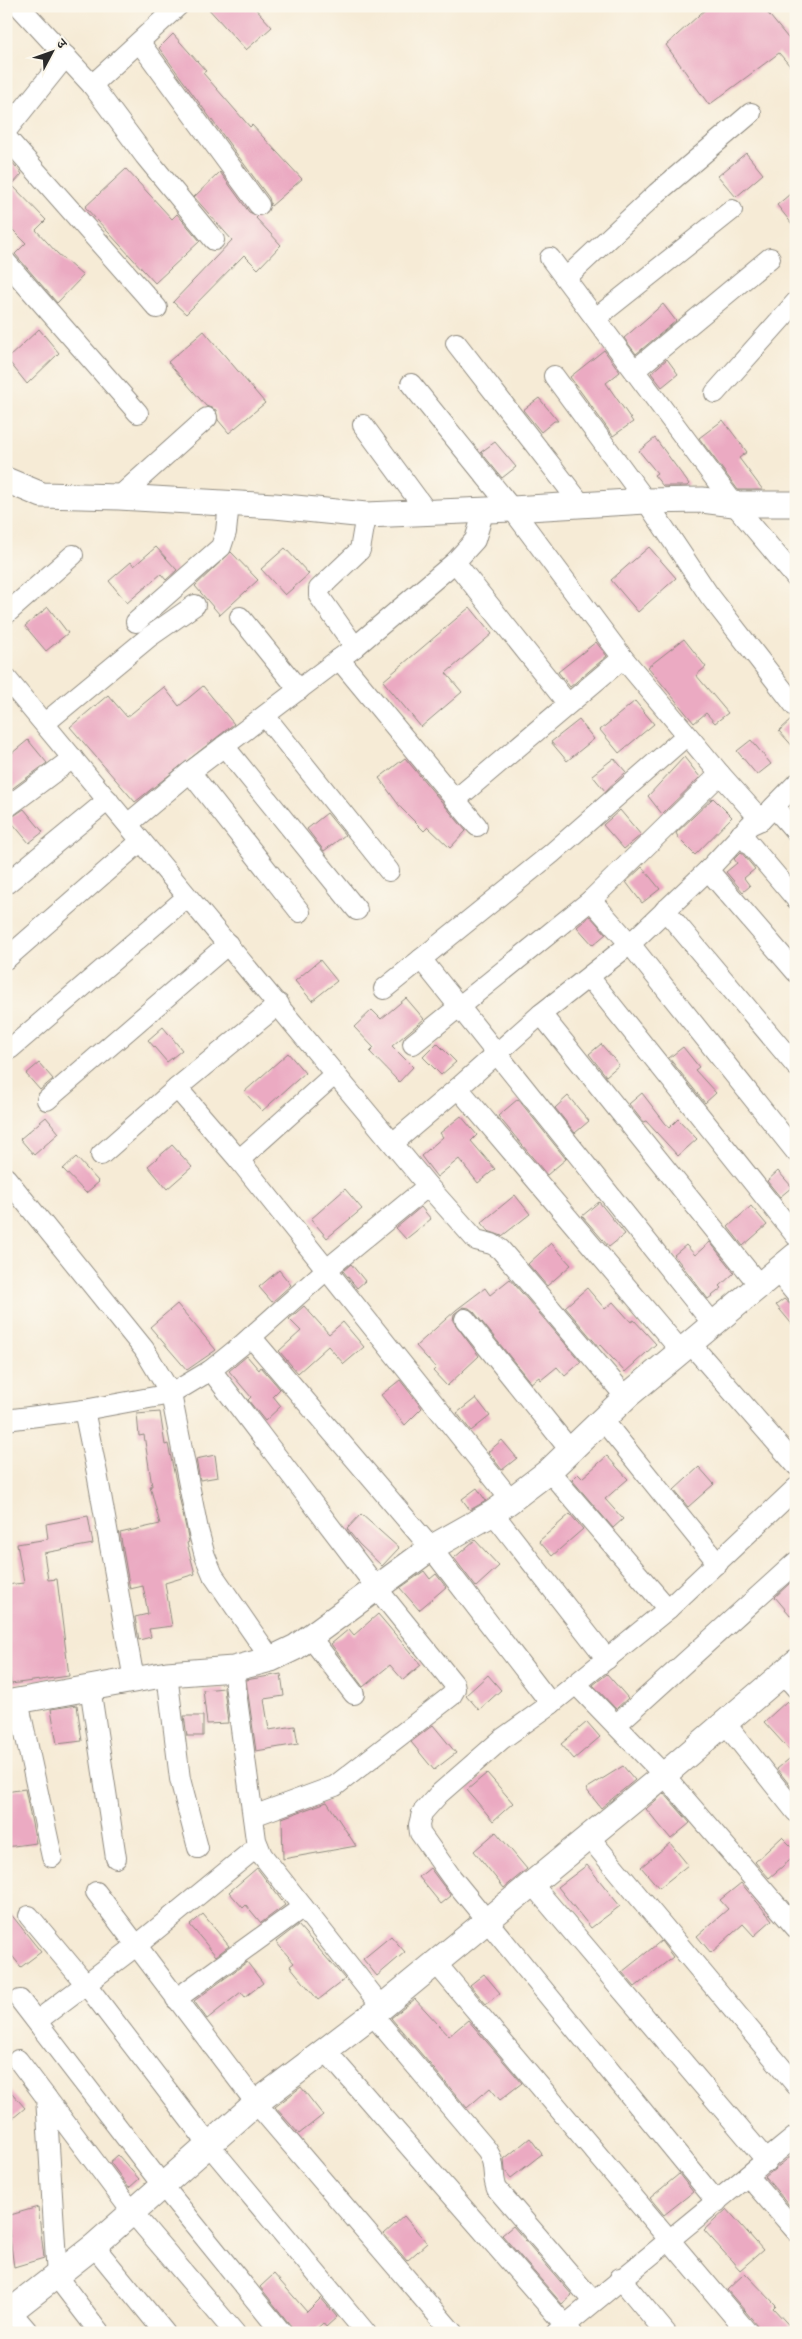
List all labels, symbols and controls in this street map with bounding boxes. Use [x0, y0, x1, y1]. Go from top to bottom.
north arrow [28, 28, 78, 78]
text: उ [52, 34, 72, 53]

